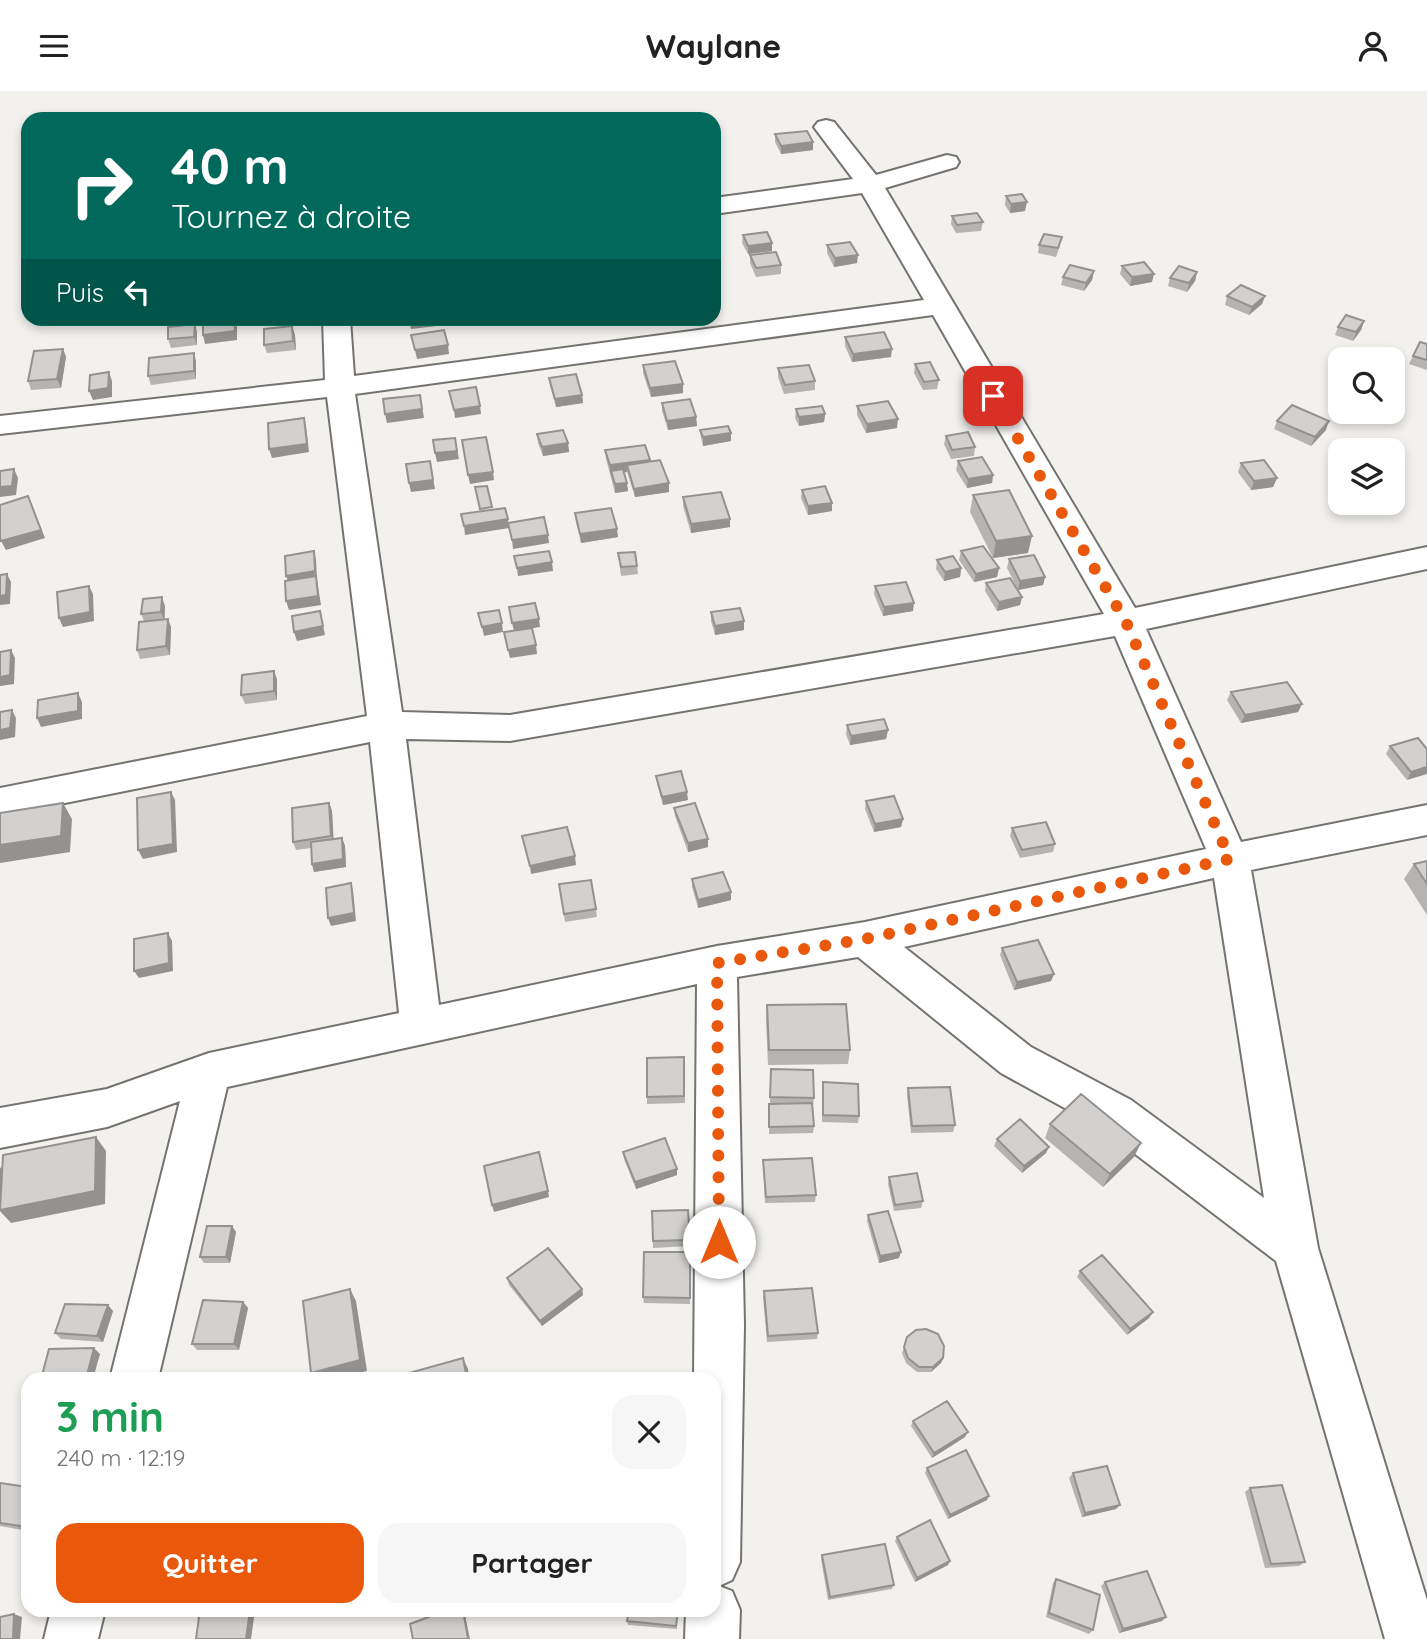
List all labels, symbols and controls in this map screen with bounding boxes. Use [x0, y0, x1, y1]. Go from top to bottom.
text: Waylane [646, 26, 781, 66]
icon: menu [35, 27, 73, 65]
icon: person [1354, 27, 1392, 65]
text: 40 m [171, 135, 289, 196]
icon: right [56, 140, 147, 231]
text: Tournez à droite [171, 196, 411, 236]
icon: left [118, 273, 156, 311]
text: Puis [56, 276, 104, 309]
map controls [1328, 347, 1405, 515]
button: search [1328, 347, 1405, 424]
pin [963, 366, 1023, 426]
icon: arrive [974, 377, 1012, 415]
button: layers [1328, 438, 1405, 515]
position arrow [682, 1205, 756, 1279]
text: 3 min [56, 1390, 164, 1443]
button: close [612, 1395, 686, 1469]
text: 240 m · 12:19 [56, 1443, 185, 1472]
button: Quitter [56, 1523, 364, 1603]
button: Partager [378, 1523, 686, 1603]

